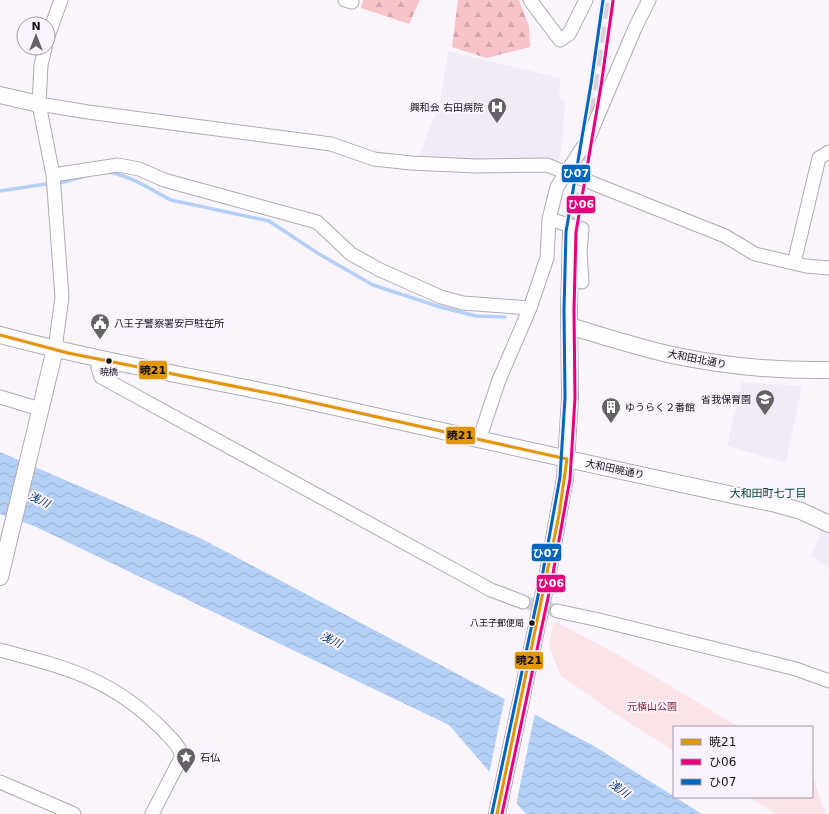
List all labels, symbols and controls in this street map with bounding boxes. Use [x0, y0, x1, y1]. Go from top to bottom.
north arrow [16, 16, 56, 56]
text: N [31, 20, 41, 33]
hospital icon: 興和会 右田病院 [486, 96, 508, 124]
place label: 興和会 右田病院 [410, 102, 483, 113]
line badge: ひ07 [561, 164, 591, 183]
text: ひ07 [563, 167, 589, 180]
line badge: ひ06 [566, 195, 596, 214]
text: ひ06 [568, 198, 594, 211]
public building icon: 八王子警察署安戸駐在所 [89, 312, 111, 340]
place label: 八王子警察署安戸駐在所 [114, 318, 224, 329]
street label: 大和田北通り [667, 348, 727, 370]
marker: 暁橋 [104, 356, 114, 366]
line badge: 暁21 [138, 360, 168, 380]
text: 暁21 [140, 364, 166, 377]
place label: 暁橋 [100, 367, 118, 377]
school or university icon: 省我保育園 [754, 388, 776, 416]
place label: 省我保育園 [701, 394, 751, 405]
building icon: ゆうらく２番館 [600, 396, 622, 424]
place label: ゆうらく２番館 [625, 402, 695, 413]
line badge: 暁21 [445, 426, 476, 445]
text: 暁21 [447, 429, 473, 442]
street label: 大和田暁通り [585, 457, 645, 481]
district label: 大和田町七丁目 [730, 487, 807, 500]
water label: 浅川 [26, 489, 53, 511]
line badge: ひ07 [531, 543, 562, 562]
text: ひ07 [533, 547, 559, 560]
line badge: ひ06 [536, 574, 566, 593]
text: ひ06 [538, 577, 564, 590]
place label: 八王子郵便局 [470, 618, 524, 628]
marker: 八王子郵便局 [527, 618, 537, 628]
water label: 浅川 [318, 629, 345, 651]
line badge: 暁21 [514, 651, 544, 670]
text: 暁21 [516, 654, 542, 667]
park label: 元横山公園 [627, 701, 677, 712]
legend [673, 726, 813, 798]
text: 暁21 [709, 735, 736, 749]
place icon: 石仏 [175, 746, 197, 774]
place label: 石仏 [200, 752, 220, 763]
text: ひ06 [709, 755, 736, 769]
text: ひ07 [709, 775, 736, 789]
water label: 浅川 [606, 777, 633, 801]

